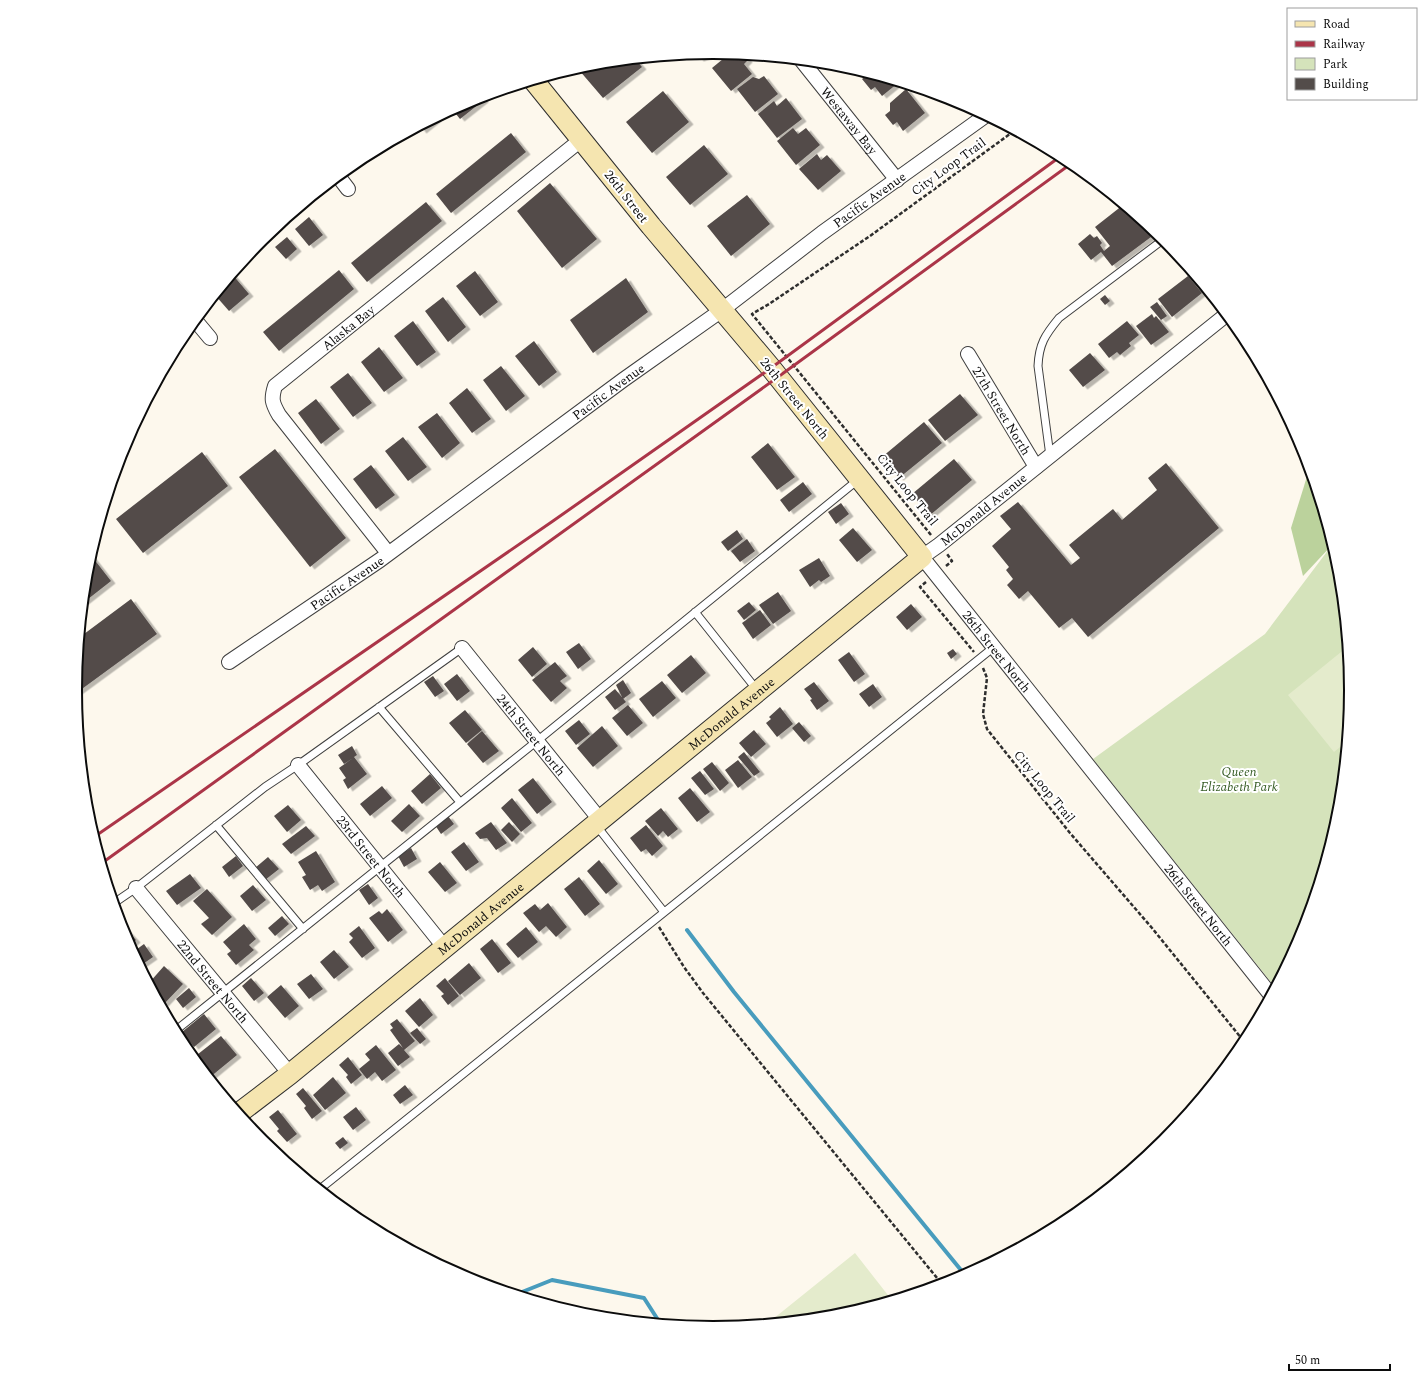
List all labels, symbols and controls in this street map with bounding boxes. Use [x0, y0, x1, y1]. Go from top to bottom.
legend [1287, 8, 1417, 100]
text: Road [1323, 15, 1350, 34]
text: Railway [1323, 35, 1366, 54]
text: Park [1323, 55, 1348, 74]
text: Building [1323, 75, 1369, 94]
street label: Westaway Bay [815, 83, 882, 160]
street label: City Loop Trail [907, 133, 990, 201]
street label: 26th Street [599, 166, 654, 228]
street label: Pacific Avenue [829, 167, 910, 233]
street label: Alaska Bay [318, 300, 380, 356]
street label: 26th Street North [755, 353, 834, 444]
street label: Pacific Avenue [568, 359, 649, 425]
street label: 27th Street North [967, 363, 1036, 460]
street label: City Loop Trail [872, 449, 943, 530]
street label: McDonald Avenue [936, 468, 1031, 551]
street label: Pacific Avenue [306, 551, 388, 616]
street label: 26th Street North [957, 606, 1036, 698]
street label: McDonald Avenue [684, 672, 779, 756]
street label: 24th Street North [491, 690, 570, 781]
street label: City Loop Trail [1009, 746, 1080, 827]
park label: Queen Elizabeth Park [1200, 762, 1278, 797]
street label: 23rd Street North [331, 811, 410, 903]
street label: 26th Street North [1159, 860, 1237, 951]
street label: McDonald Avenue [433, 878, 529, 961]
street label: 22nd Street North [172, 936, 253, 1028]
scale bar [1289, 1346, 1390, 1372]
text: 50 m [1295, 1351, 1320, 1370]

